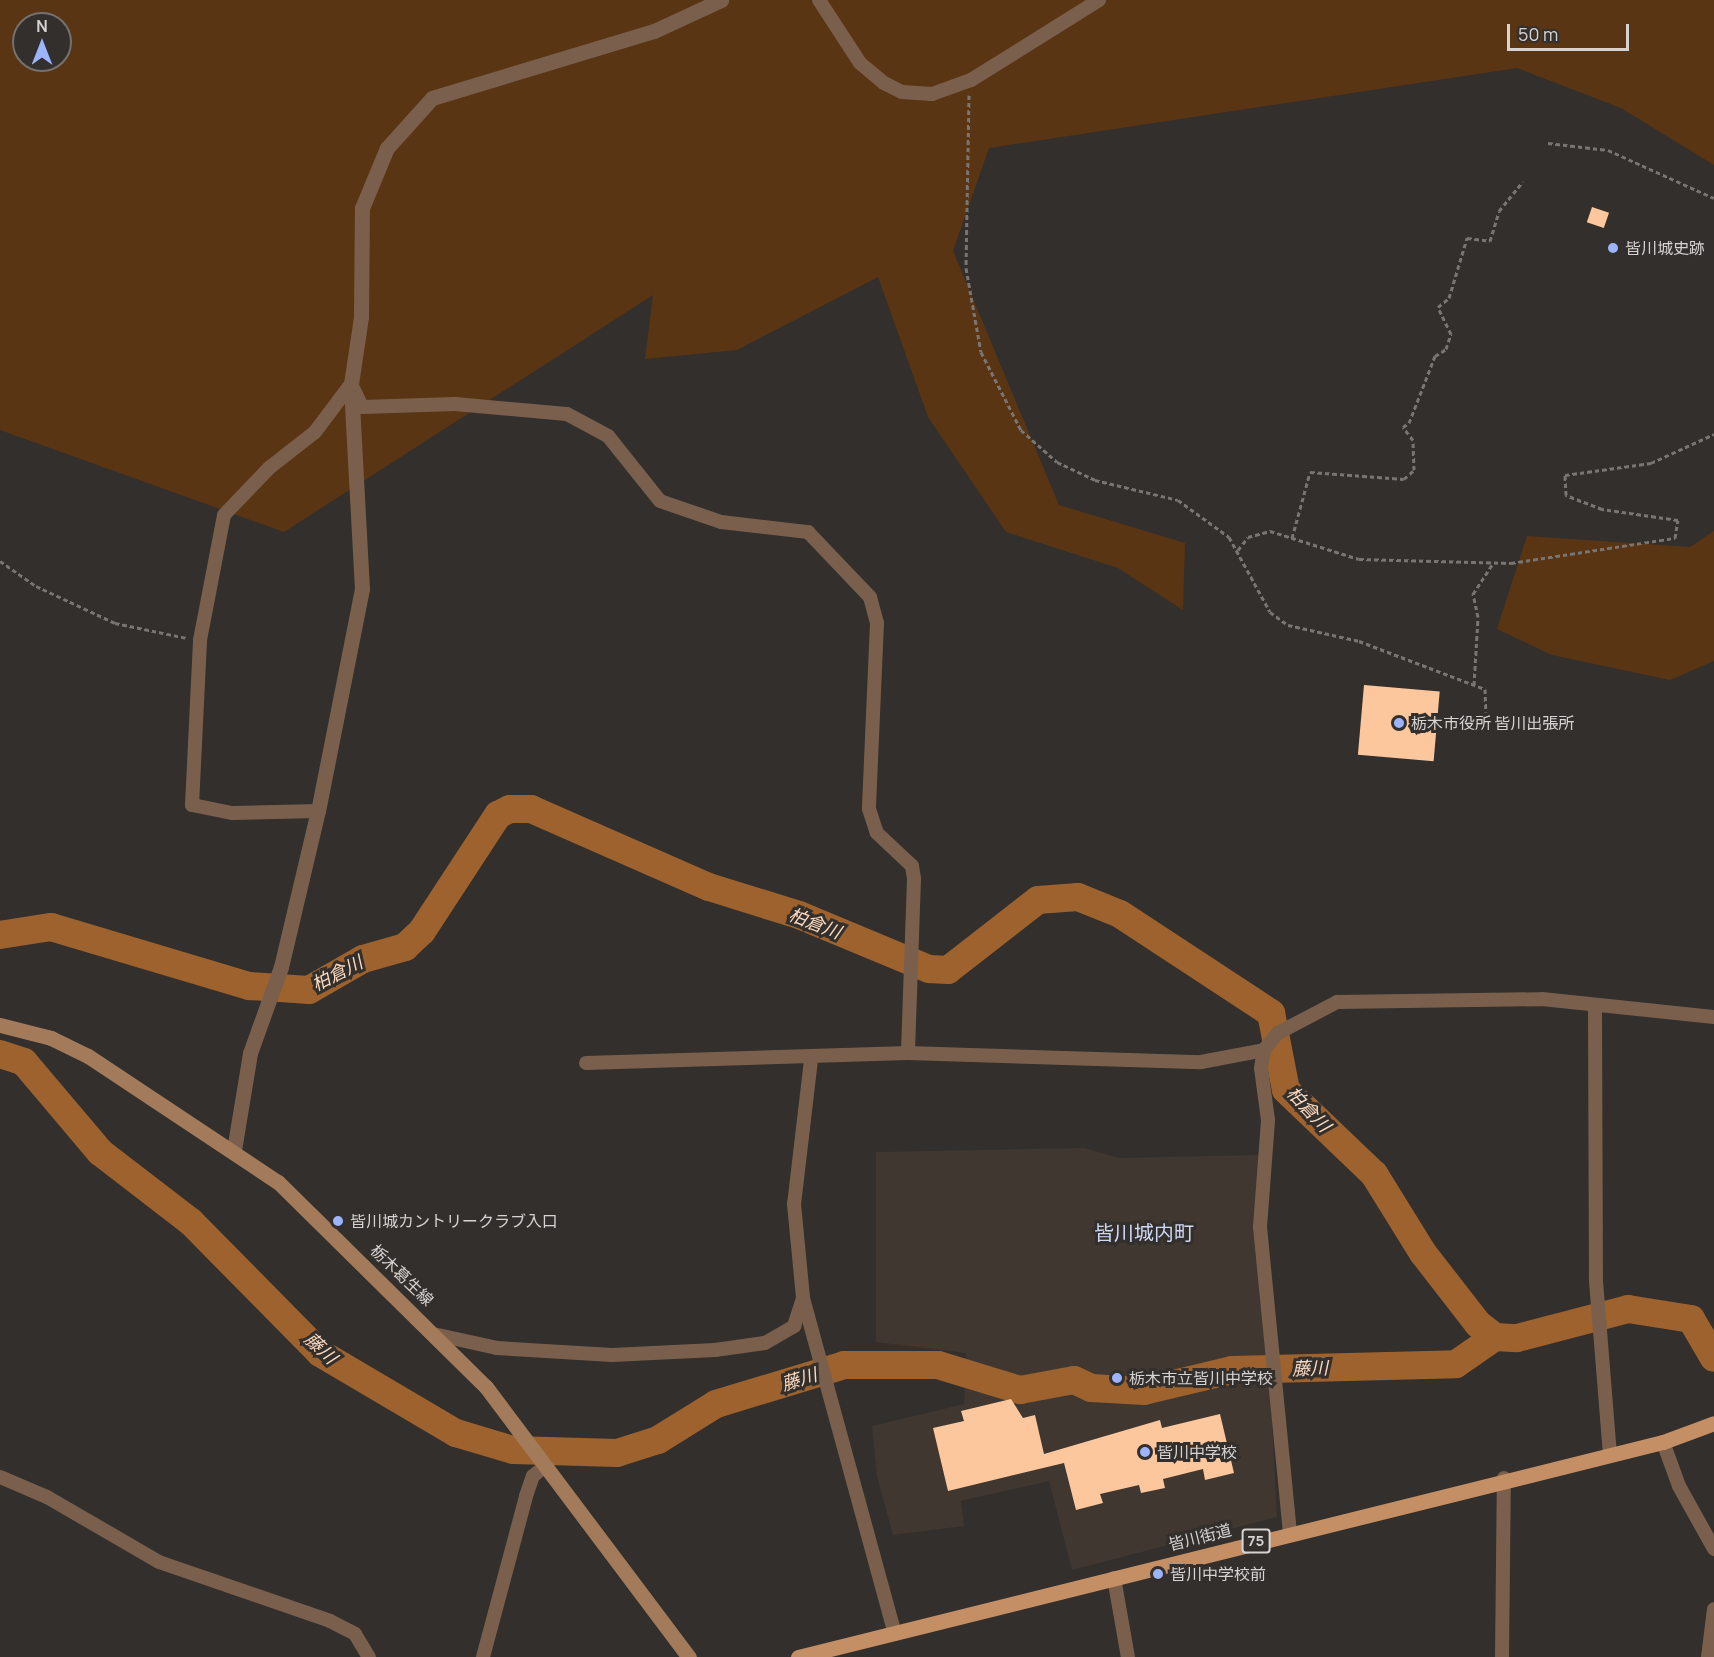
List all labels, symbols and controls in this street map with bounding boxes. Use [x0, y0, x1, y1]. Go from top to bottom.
north arrow [12, 12, 72, 72]
scale bar [1510, 12, 1632, 50]
text: N [36, 15, 48, 37]
text: 50 m [1518, 22, 1558, 46]
place label: 皆川城史跡 [1625, 238, 1705, 258]
marker: 皆川城史跡 [1606, 241, 1620, 255]
place label: 栃木市役所 皆川出張所 [1411, 713, 1574, 733]
marker: 栃木市役所 皆川出張所 [1392, 716, 1406, 730]
water label: 柏倉川 [786, 903, 844, 943]
water label: 柏倉川 [308, 951, 366, 995]
water label: 柏倉川 [1283, 1082, 1335, 1136]
place label: 皆川城カントリークラブ入口 [350, 1211, 558, 1231]
marker: 皆川城カントリークラブ入口 [331, 1214, 345, 1228]
district label: 皆川城内町 [1094, 1220, 1194, 1244]
street label: 栃木葛生線 [367, 1240, 437, 1310]
water label: 藤川 [300, 1328, 342, 1368]
water label: 藤川 [1292, 1357, 1328, 1379]
water label: 藤川 [779, 1363, 819, 1395]
place label: 栃木市立皆川中学校 [1129, 1368, 1273, 1388]
marker: 栃木市立皆川中学校 [1110, 1371, 1124, 1385]
place label: 皆川中学校 [1157, 1442, 1237, 1462]
marker: 皆川中学校 [1138, 1445, 1152, 1459]
street label: 皆川街道 [1167, 1520, 1233, 1554]
road number: 75 [1241, 1529, 1271, 1553]
place label: 皆川中学校前 [1170, 1564, 1266, 1584]
marker: 皆川中学校前 [1151, 1567, 1165, 1581]

